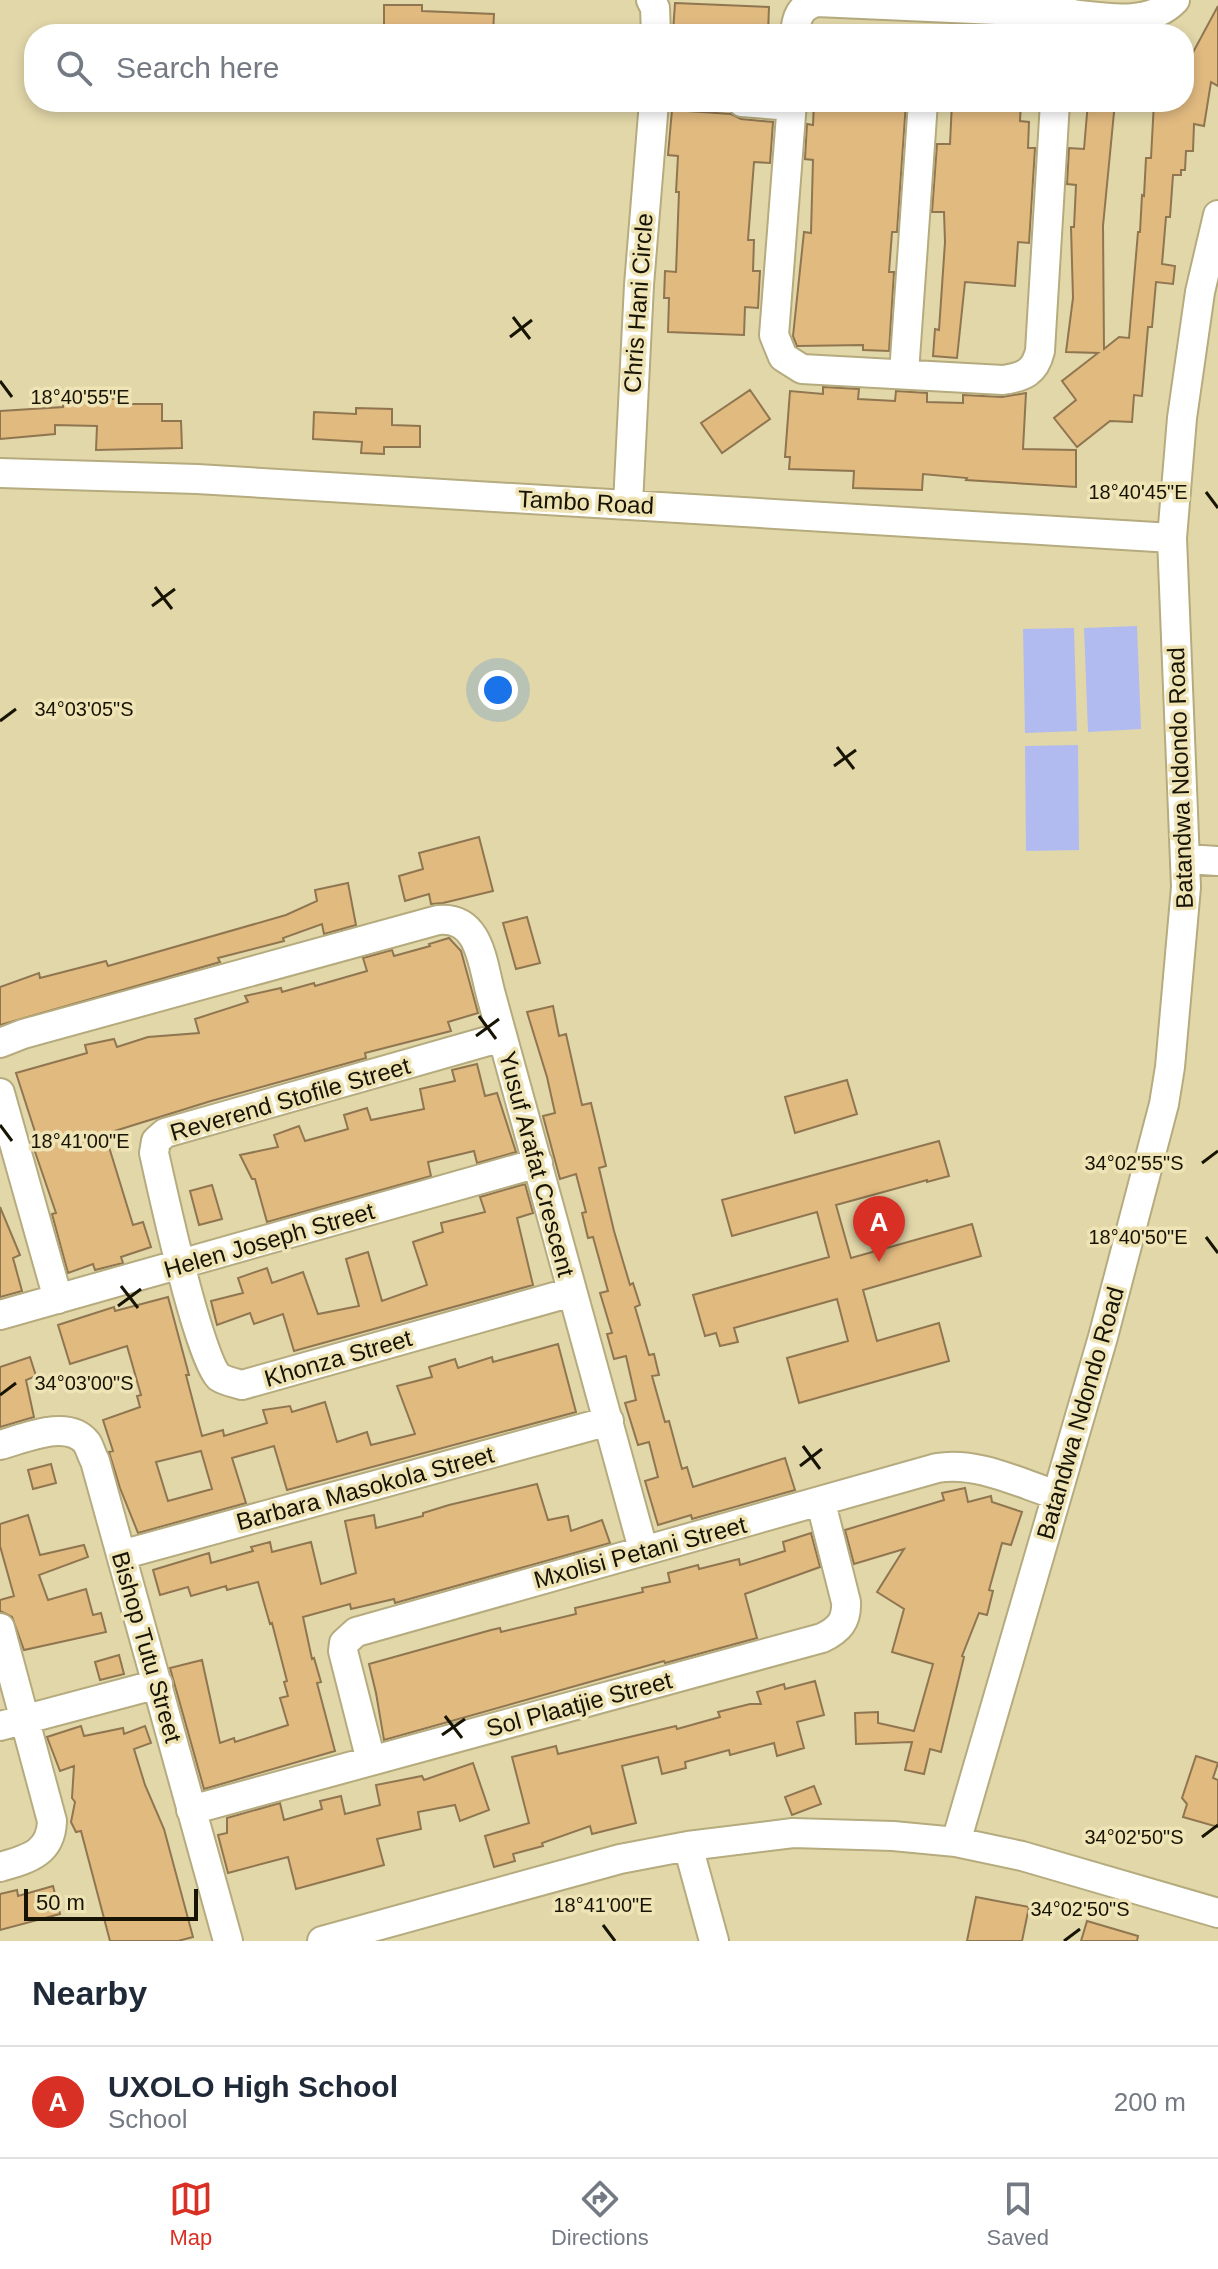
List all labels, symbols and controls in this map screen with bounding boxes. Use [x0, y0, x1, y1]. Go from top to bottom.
search box [24, 24, 1194, 112]
icon: search [52, 46, 96, 90]
text: Search here [116, 51, 279, 84]
street label: Chris Hani Circle [618, 212, 658, 394]
text: 18°40'55"E [31, 386, 130, 408]
text: 18°40'45"E [1089, 481, 1188, 503]
street label: Tambo Road [517, 485, 655, 519]
street label: Batandwa Ndondo Road [1162, 647, 1198, 909]
your location [478, 670, 518, 710]
text: 34°03'05"S [35, 698, 134, 720]
street label: Yusuf Arafat Crescent [494, 1048, 580, 1280]
street label: Reverend Stofile Street [167, 1052, 413, 1146]
text: 18°41'00"E [31, 1130, 130, 1152]
text: 34°02'55"S [1085, 1152, 1184, 1174]
pin: A [853, 1196, 905, 1262]
street label: Helen Joseph Street [161, 1197, 378, 1283]
text: 18°40'50"E [1089, 1226, 1188, 1248]
street label: Batandwa Ndondo Road [1031, 1284, 1129, 1542]
street label: Khonza Street [261, 1324, 415, 1392]
text: 34°03'00"S [35, 1372, 134, 1394]
street label: Barbara Masokola Street [233, 1441, 497, 1535]
street label: Mxolisi Petani Street [531, 1511, 749, 1593]
street label: Bishop Tutu Street [107, 1548, 187, 1746]
street label: Sol Plaatjie Street [483, 1666, 675, 1742]
text: 34°02'50"S [1085, 1826, 1184, 1848]
scale bar [24, 1885, 198, 1921]
text: 50 m [36, 1890, 85, 1915]
text: 18°41'00"E [554, 1894, 653, 1916]
text: 34°02'50"S [1031, 1898, 1130, 1920]
text: Nearby [32, 1974, 147, 2012]
text: UXOLO High School [108, 2070, 398, 2103]
text: A [49, 2087, 67, 2117]
text: 200 m [1114, 2087, 1186, 2117]
text: School [108, 2104, 188, 2134]
tab: Map [169, 2177, 213, 2251]
tab: Directions [551, 2177, 649, 2251]
tab: Saved [987, 2177, 1049, 2251]

